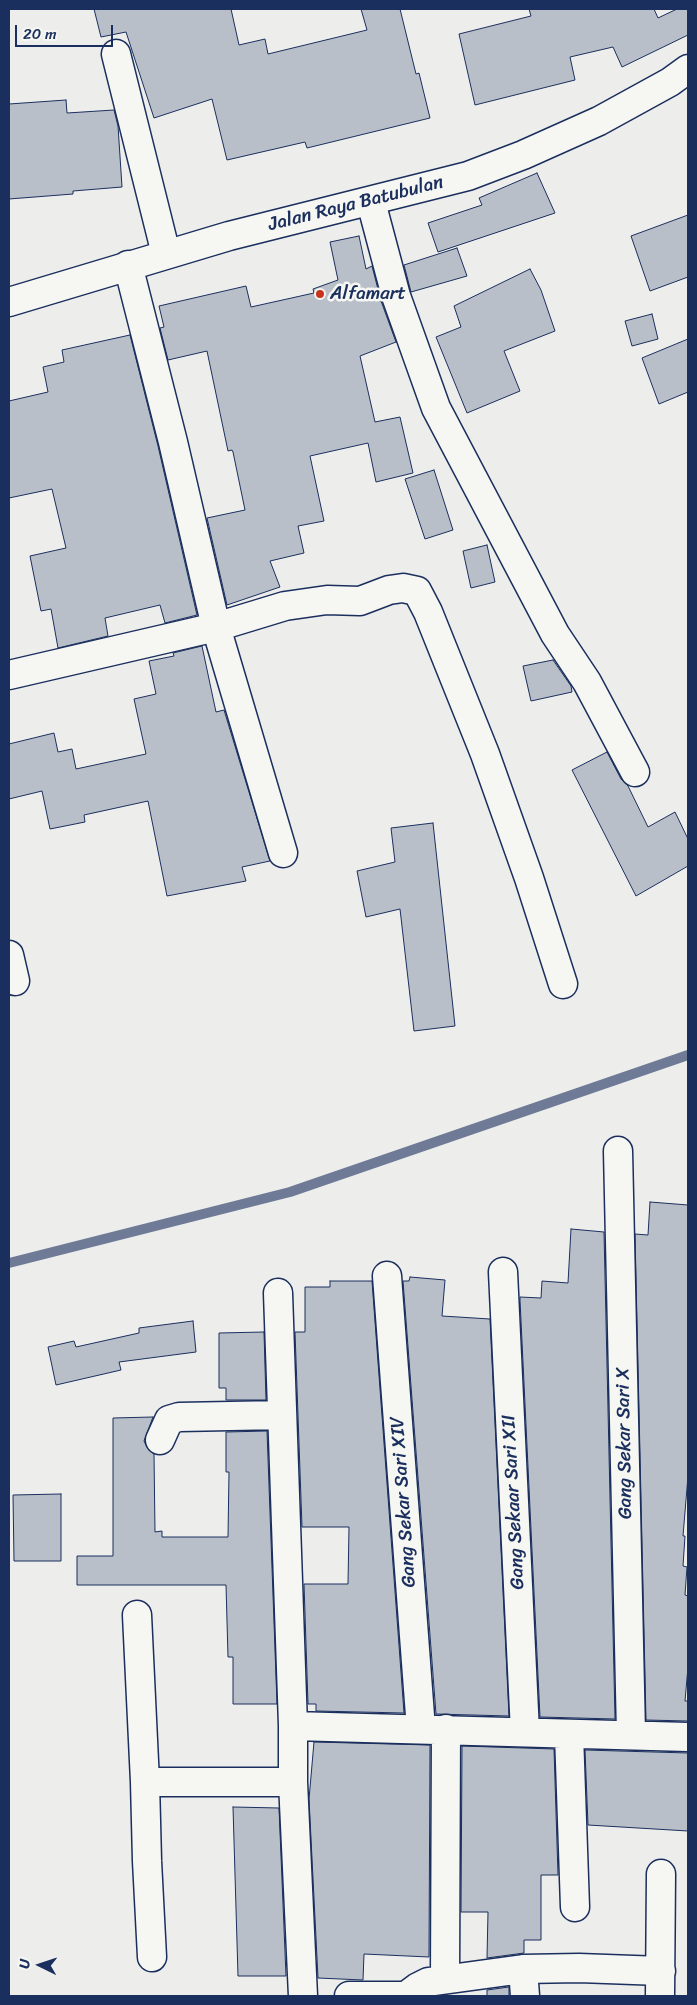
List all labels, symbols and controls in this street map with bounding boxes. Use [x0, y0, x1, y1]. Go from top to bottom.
scale bar [18, 15, 115, 47]
text: 20 m [23, 21, 57, 47]
street label: Jalan Raya Batubulan [266, 171, 446, 237]
place label: Alfamart [330, 283, 406, 305]
marker: Alfamart [314, 288, 326, 300]
street label: Gang Sekar Sari X [612, 1367, 638, 1519]
street label: Gang Sekaar Sari XII [498, 1414, 530, 1590]
street label: Gang Sekar Sari XIV [387, 1416, 421, 1588]
north arrow [15, 1940, 65, 1990]
text: U [12, 1958, 37, 1969]

